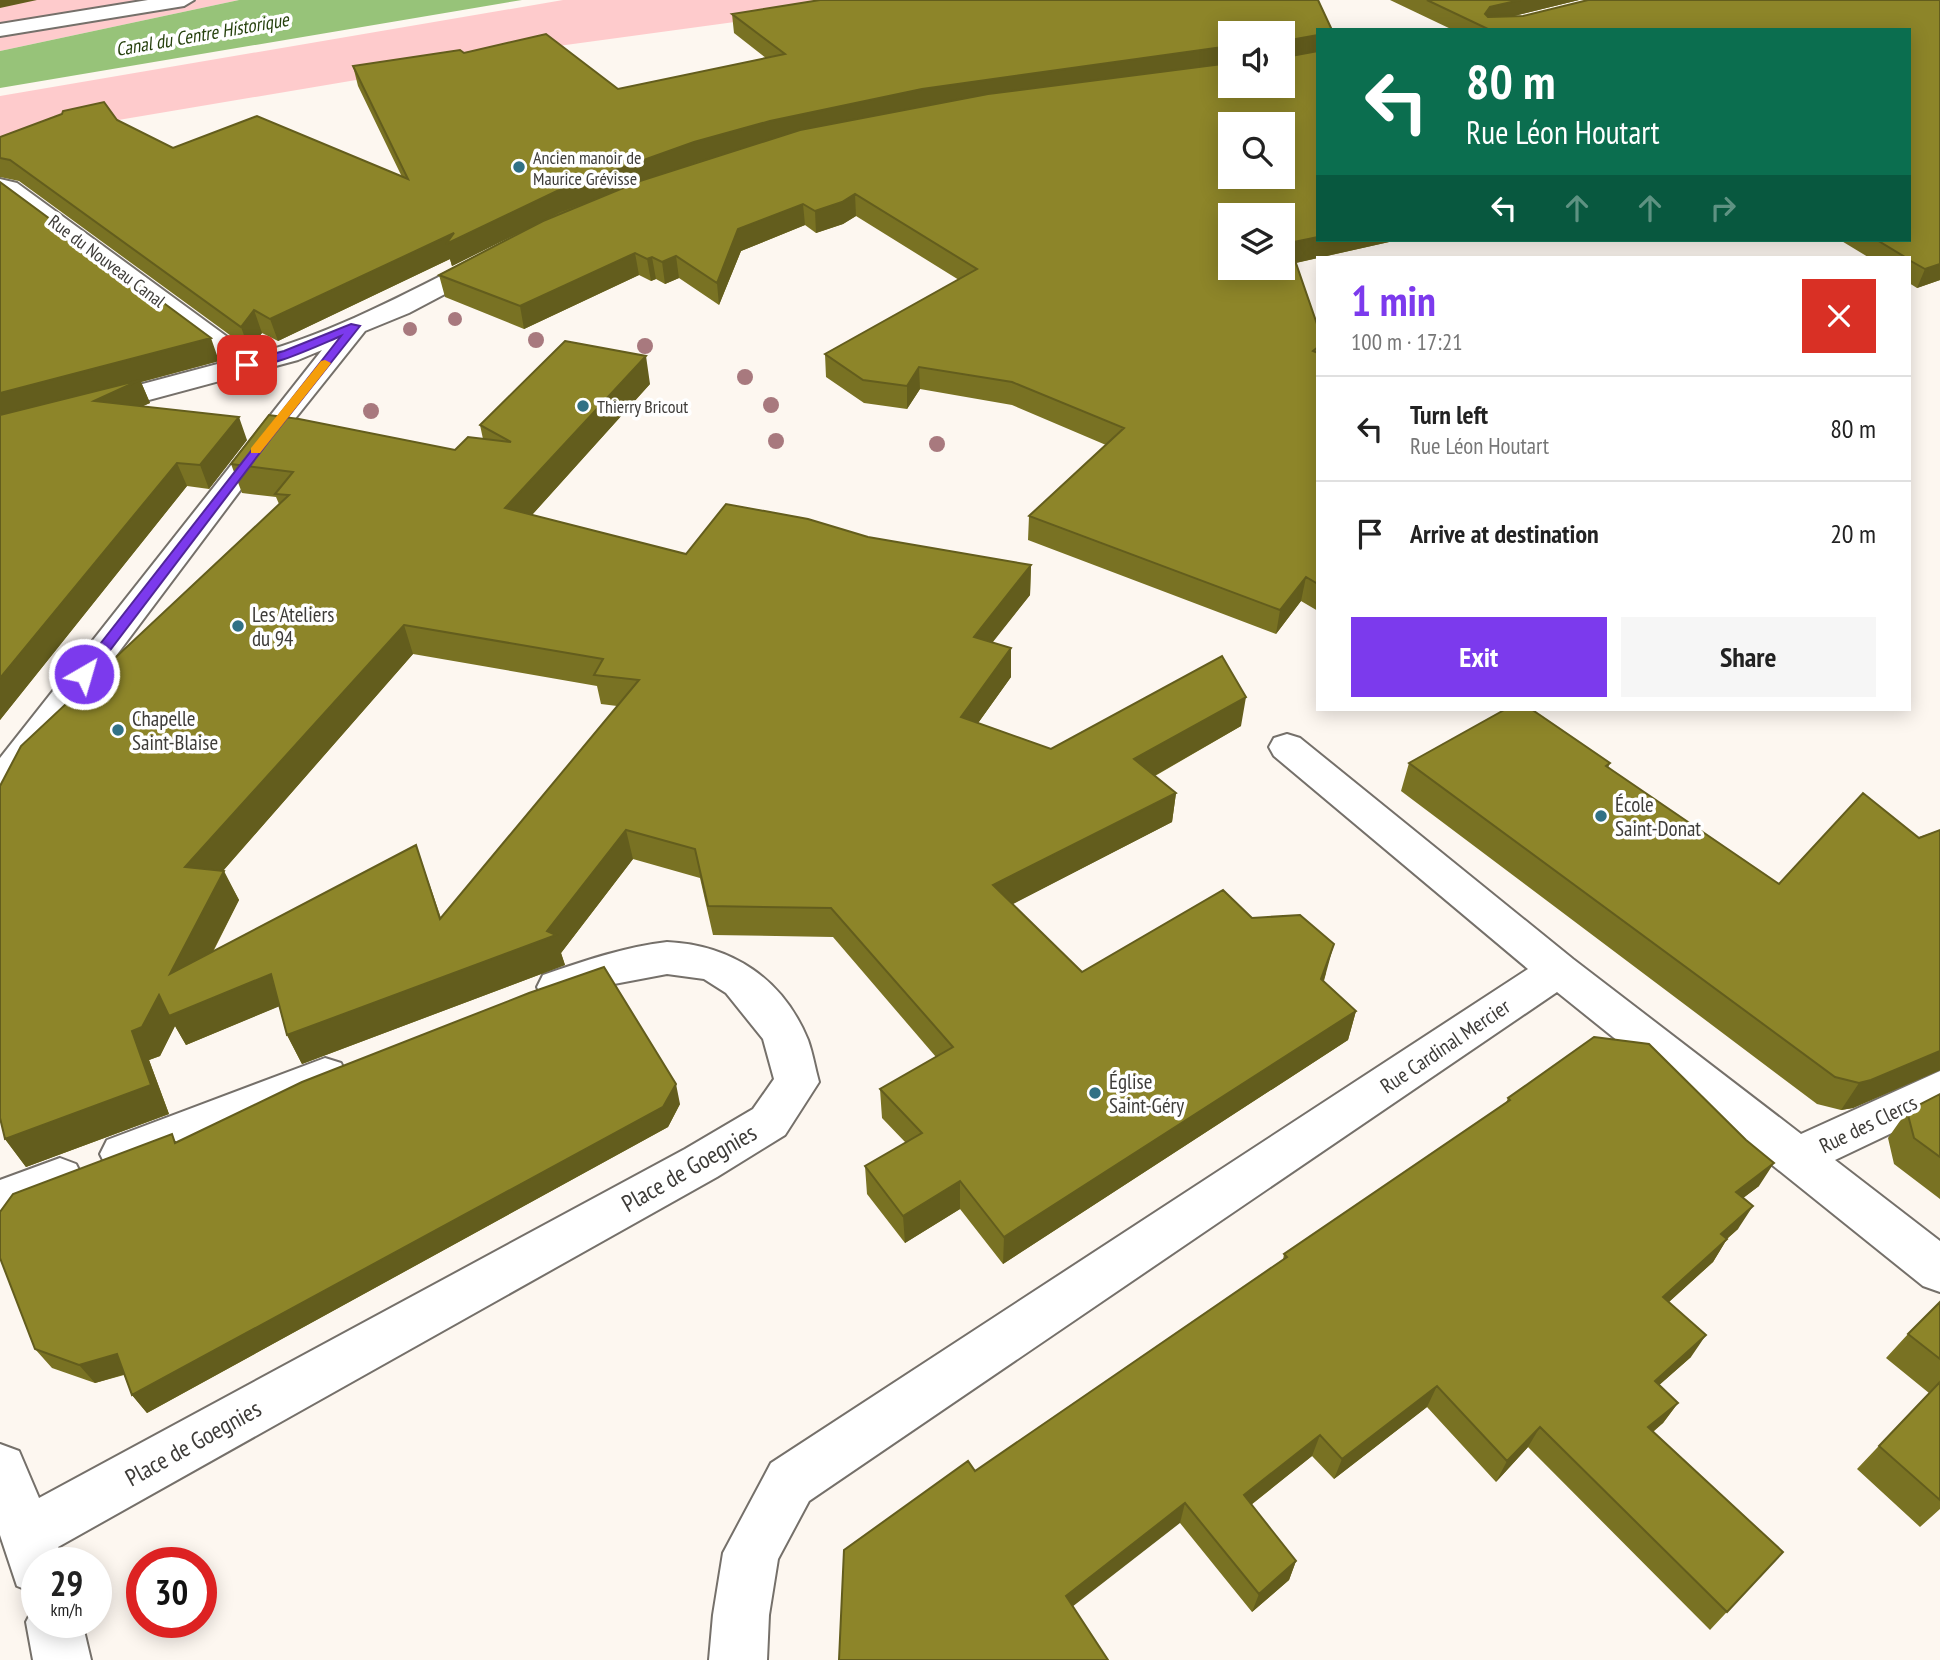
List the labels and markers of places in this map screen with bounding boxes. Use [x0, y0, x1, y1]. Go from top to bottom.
place label: Ancien manoir de Maurice Grévisse [533, 146, 641, 190]
marker: Ancien manoir de Maurice Grévisse [511, 159, 527, 175]
pin [217, 335, 277, 395]
place label: Thierry Bricout [597, 395, 688, 418]
marker: Thierry Bricout [575, 398, 591, 414]
place label: Les Ateliers du 94 [252, 601, 334, 652]
marker: Les Ateliers du 94 [230, 618, 246, 634]
place label: Chapelle Saint-Blaise [132, 705, 218, 756]
marker: Chapelle Saint-Blaise [110, 722, 126, 738]
place label: École Saint-Donat [1615, 791, 1701, 842]
marker: École Saint-Donat [1593, 808, 1609, 824]
place label: Église Saint-Géry [1109, 1068, 1184, 1119]
marker: Église Saint-Géry [1087, 1085, 1103, 1101]

